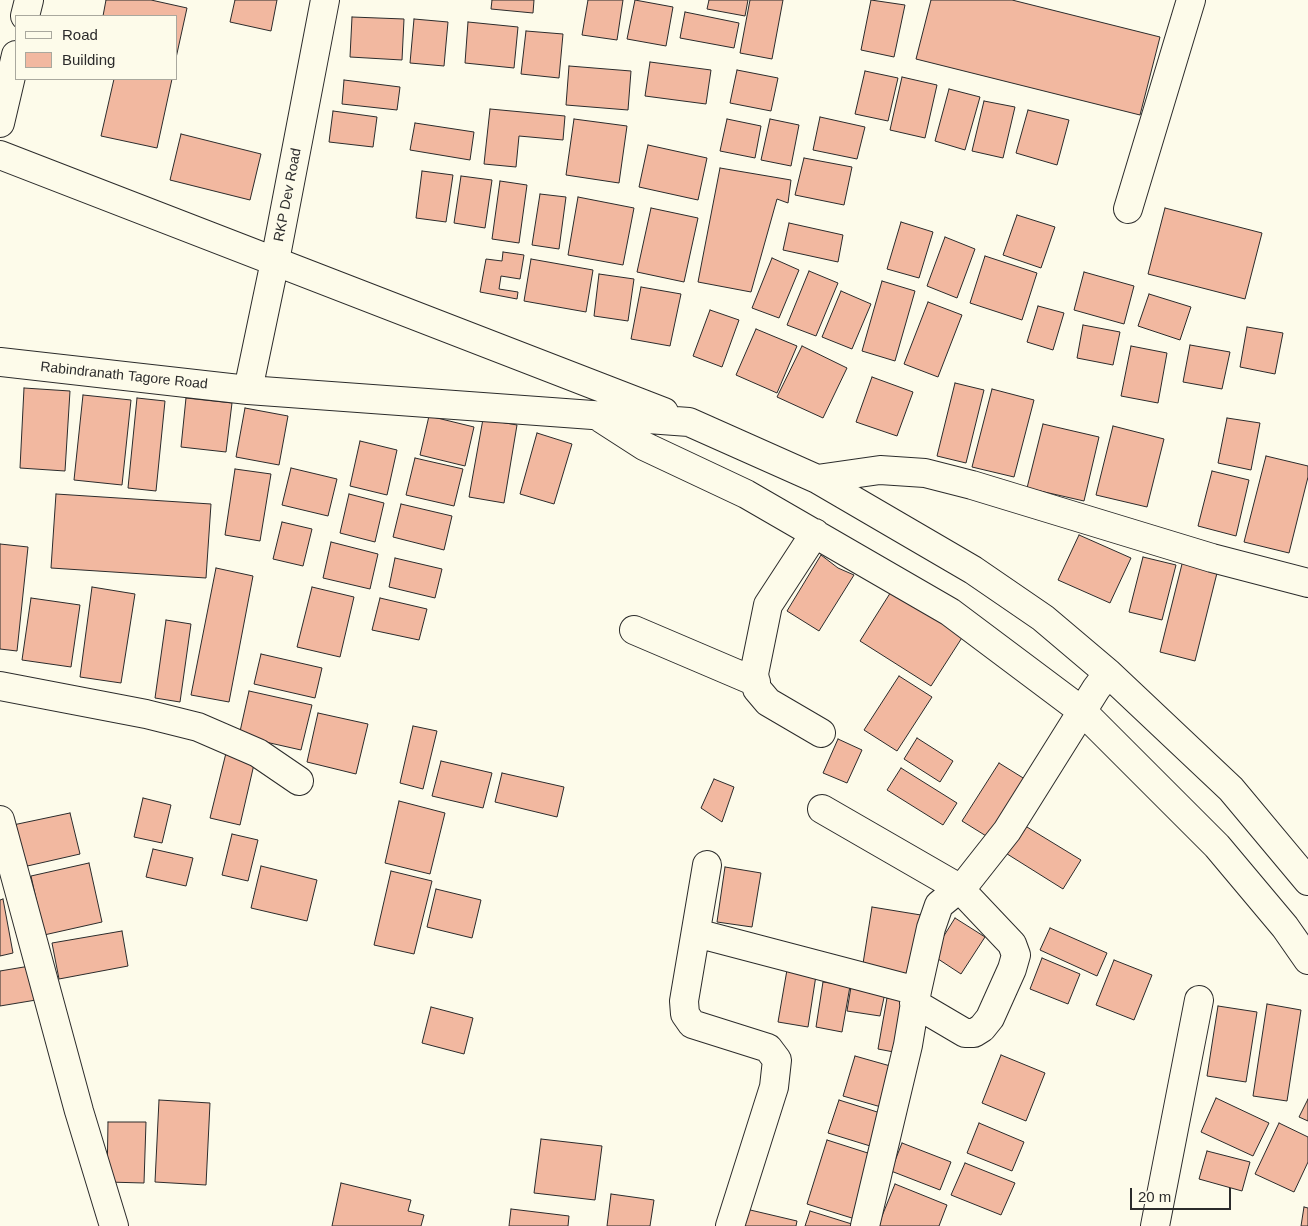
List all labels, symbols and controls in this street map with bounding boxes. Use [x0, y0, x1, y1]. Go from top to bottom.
legend [15, 15, 178, 80]
text: Road [62, 26, 98, 43]
text: Building [62, 51, 115, 68]
street label: RKP Dev Road [271, 147, 305, 243]
street label: Rabindranath Tagore Road [40, 359, 208, 393]
scale bar [1133, 1178, 1234, 1210]
text: 20 m [1138, 1188, 1171, 1205]

